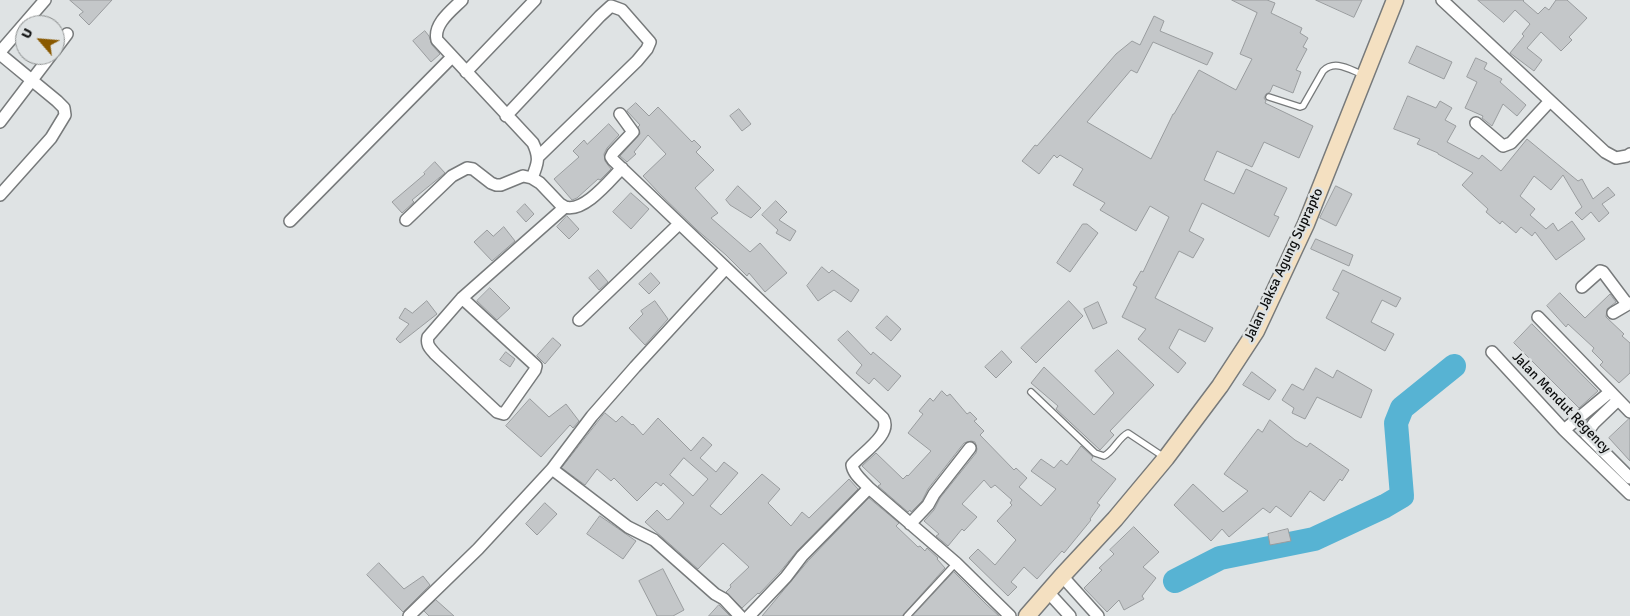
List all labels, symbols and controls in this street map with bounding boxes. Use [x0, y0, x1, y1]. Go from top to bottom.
north arrow [15, 15, 65, 65]
text: U [17, 25, 37, 41]
street label: Jalan Jaksa Agung Suprapto [1241, 186, 1327, 344]
street label: Jalan Mendut Regency [1508, 349, 1614, 457]

